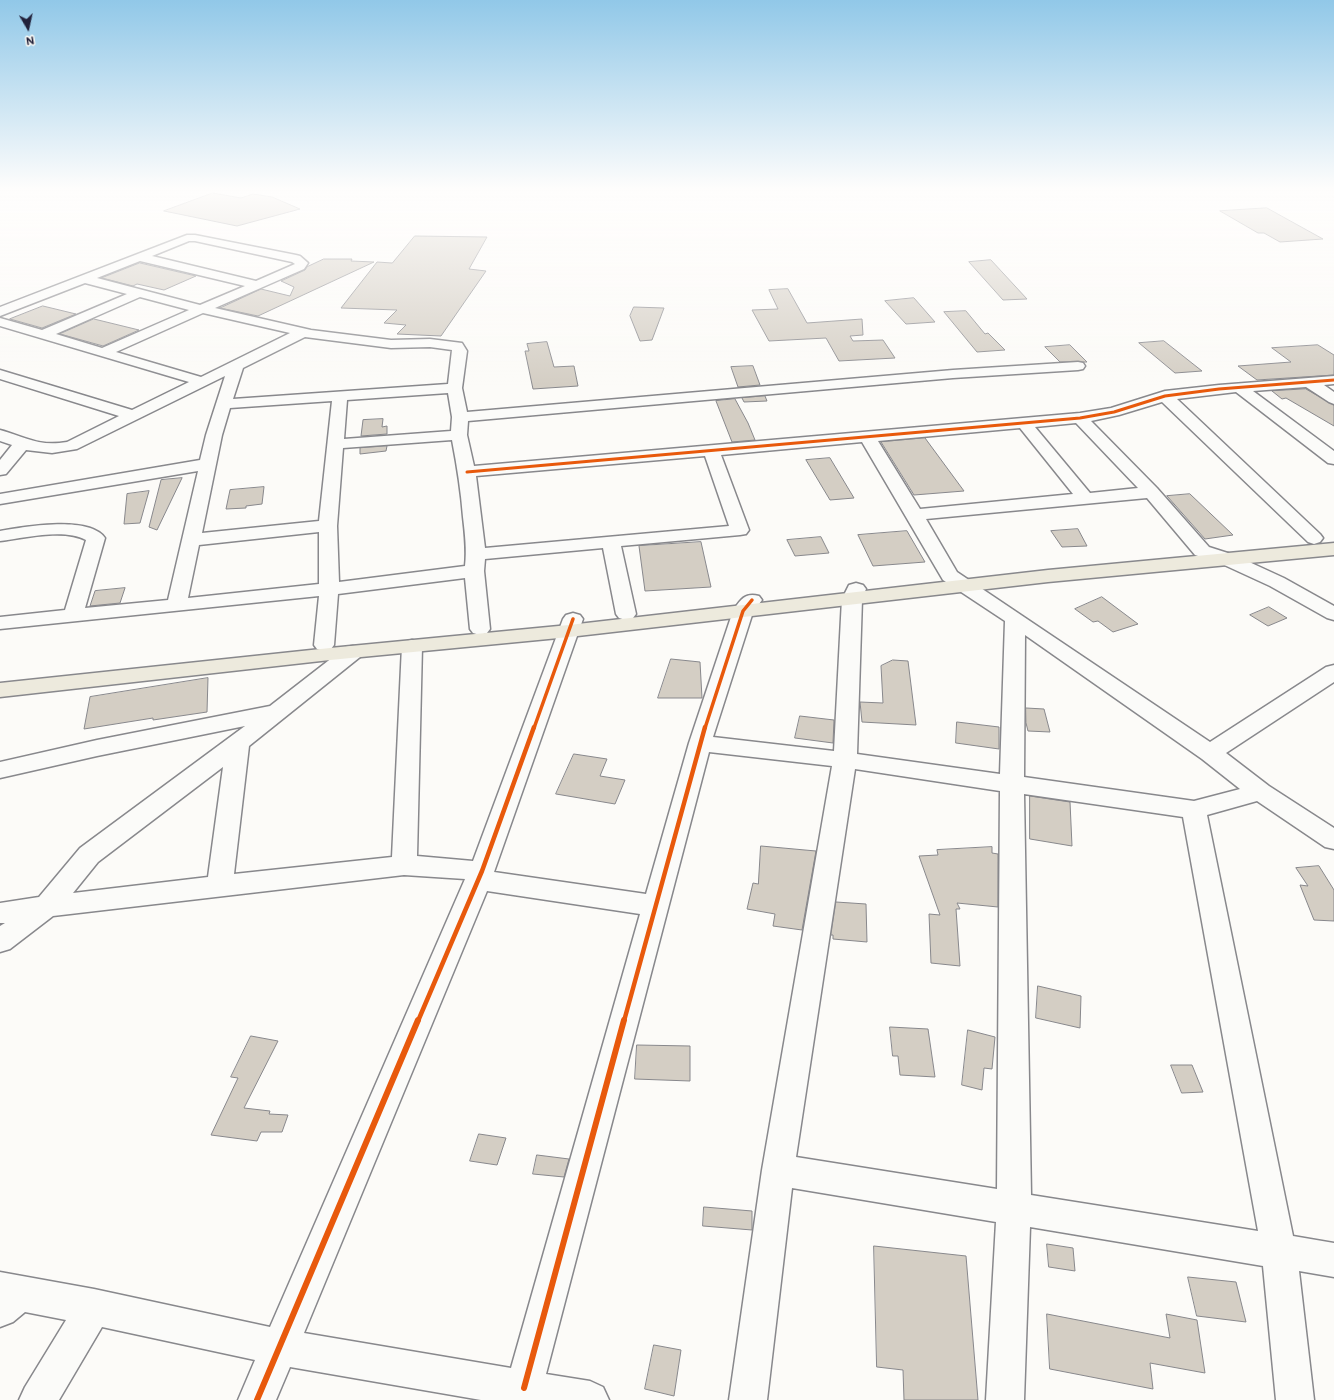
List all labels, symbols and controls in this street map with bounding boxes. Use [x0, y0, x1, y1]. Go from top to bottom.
north arrow [8, 8, 48, 48]
text: N [25, 33, 35, 47]

